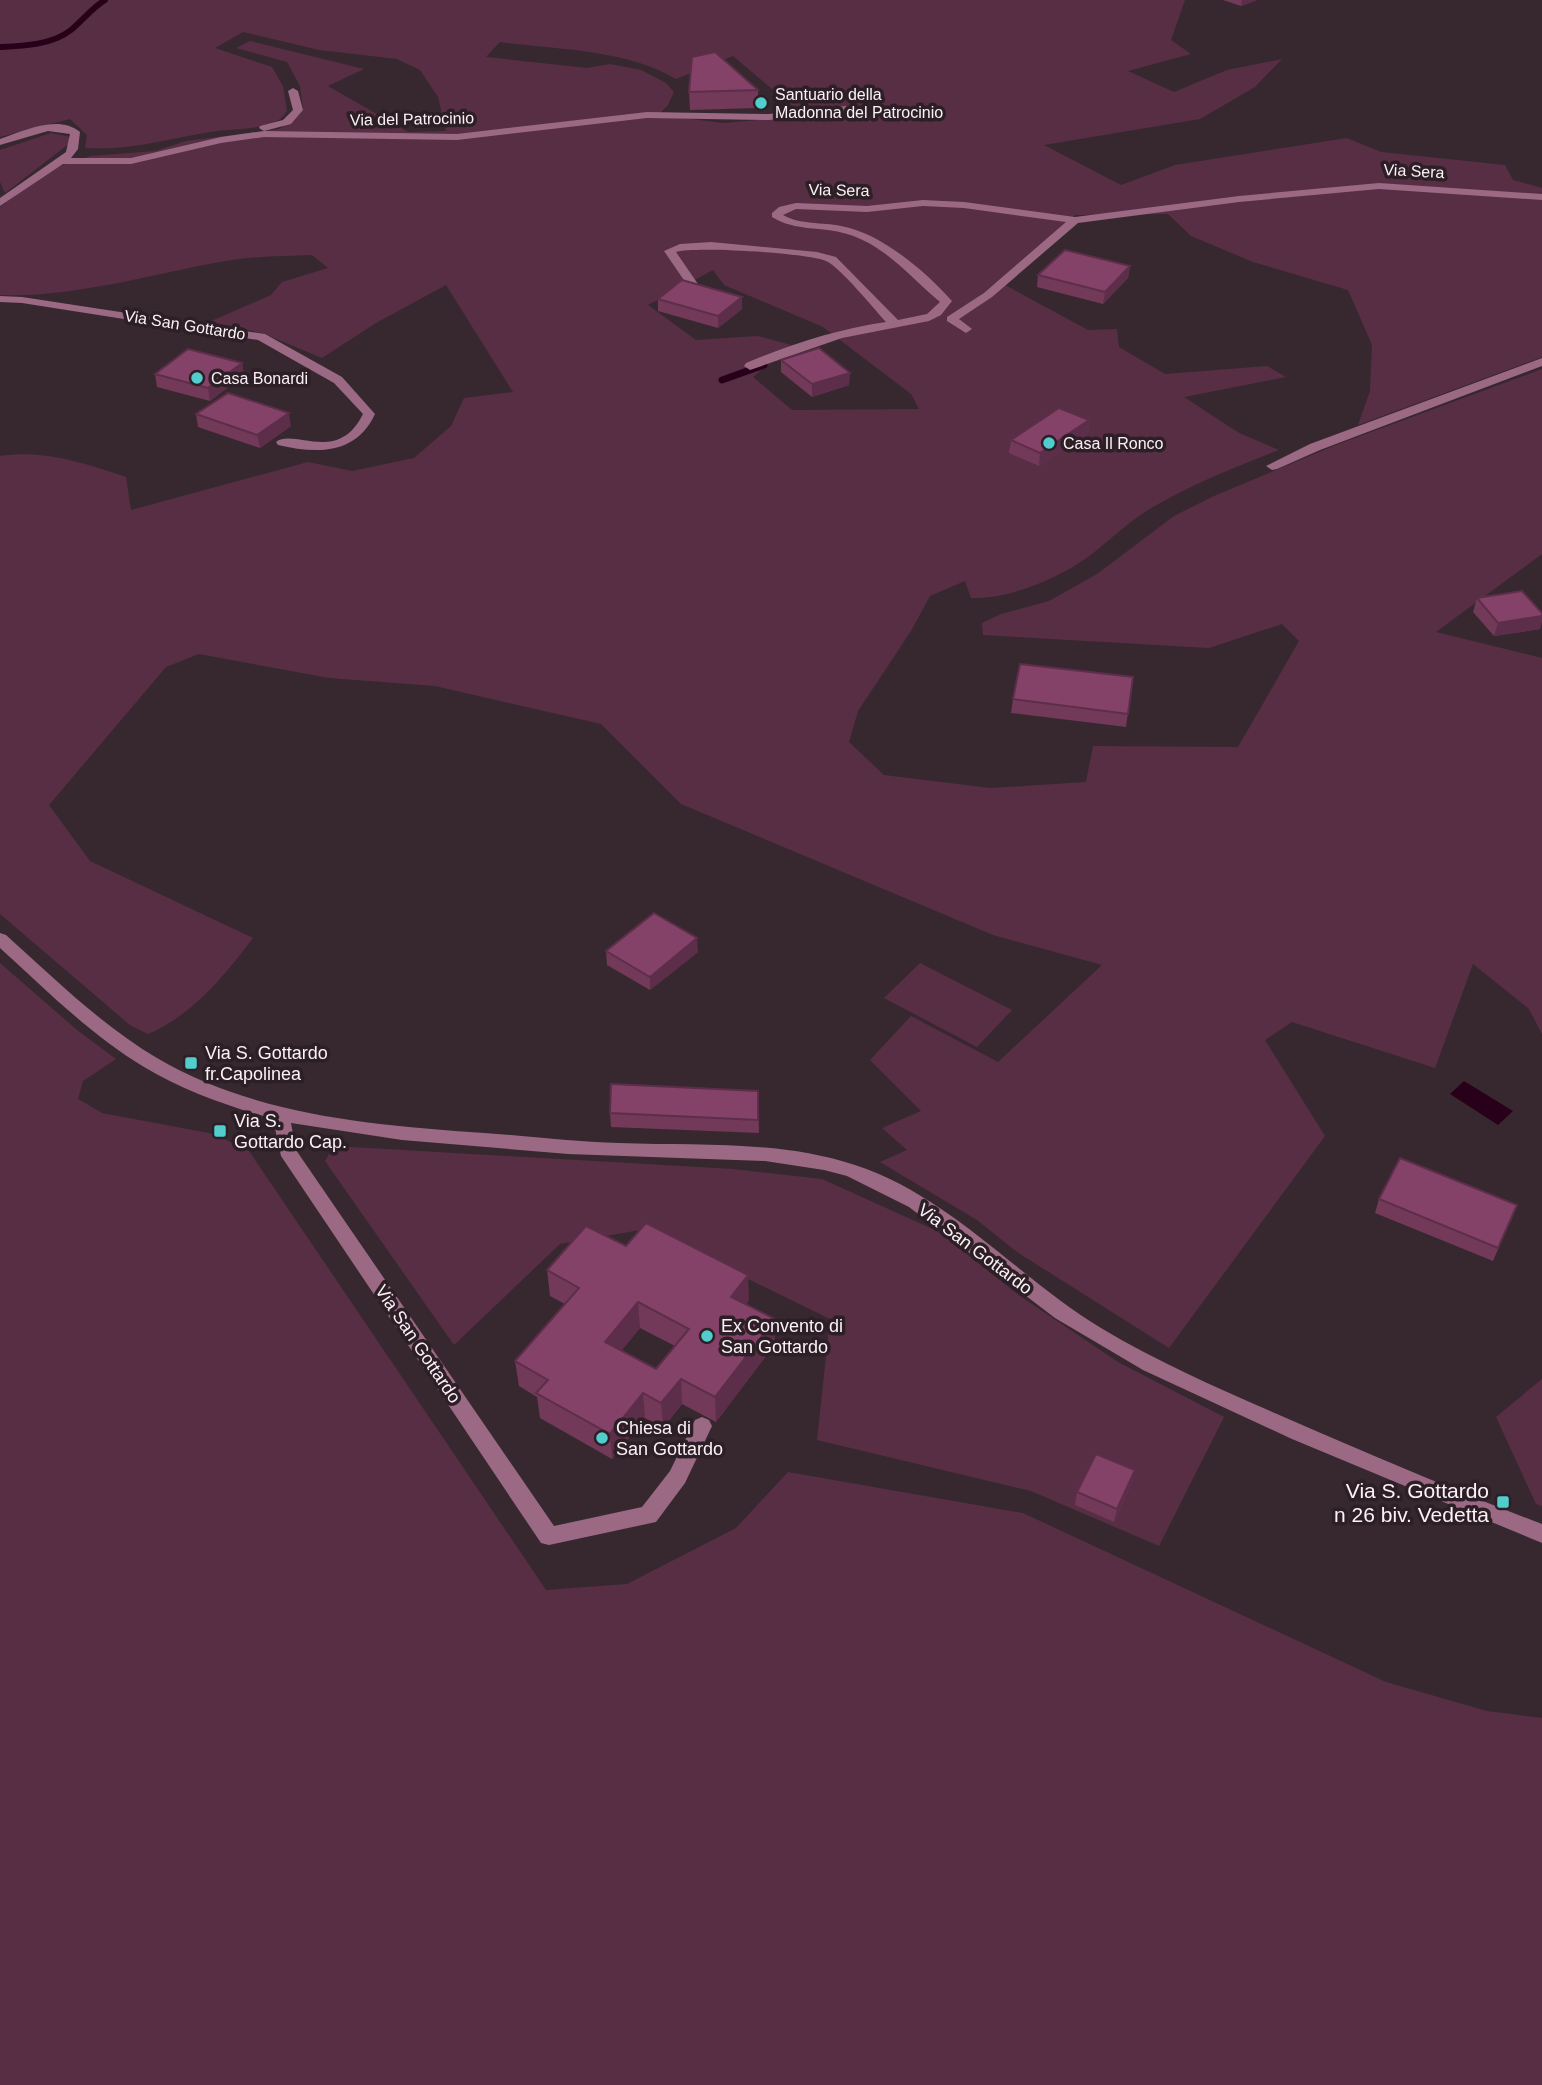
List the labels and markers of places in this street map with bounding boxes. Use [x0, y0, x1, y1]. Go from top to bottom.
place label: Santuario della Madonna del Patrocinio [775, 86, 943, 121]
marker: Santuario della Madonna del Patrocinio [753, 95, 769, 111]
marker: Casa Bonardi [189, 370, 205, 386]
place label: Casa Bonardi [211, 370, 308, 387]
marker: Casa Il Ronco [1041, 435, 1057, 451]
place label: Casa Il Ronco [1063, 435, 1164, 452]
place label: Via S. Gottardo fr.Capolinea [205, 1043, 328, 1084]
marker: Via S. Gottardo fr.Capolinea [183, 1055, 199, 1071]
place label: Via S. Gottardo Cap. [234, 1111, 347, 1152]
marker: Via S. Gottardo Cap. [212, 1123, 228, 1139]
place label: Ex Convento di San Gottardo [721, 1316, 843, 1357]
marker: Ex Convento di San Gottardo [699, 1328, 715, 1344]
place label: Chiesa di San Gottardo [616, 1418, 723, 1459]
marker: Chiesa di San Gottardo [594, 1430, 610, 1446]
place label: Via S. Gottardo n 26 biv. Vedetta [1334, 1479, 1489, 1526]
marker: Via S. Gottardo n 26 biv. Vedetta [1495, 1494, 1511, 1510]

